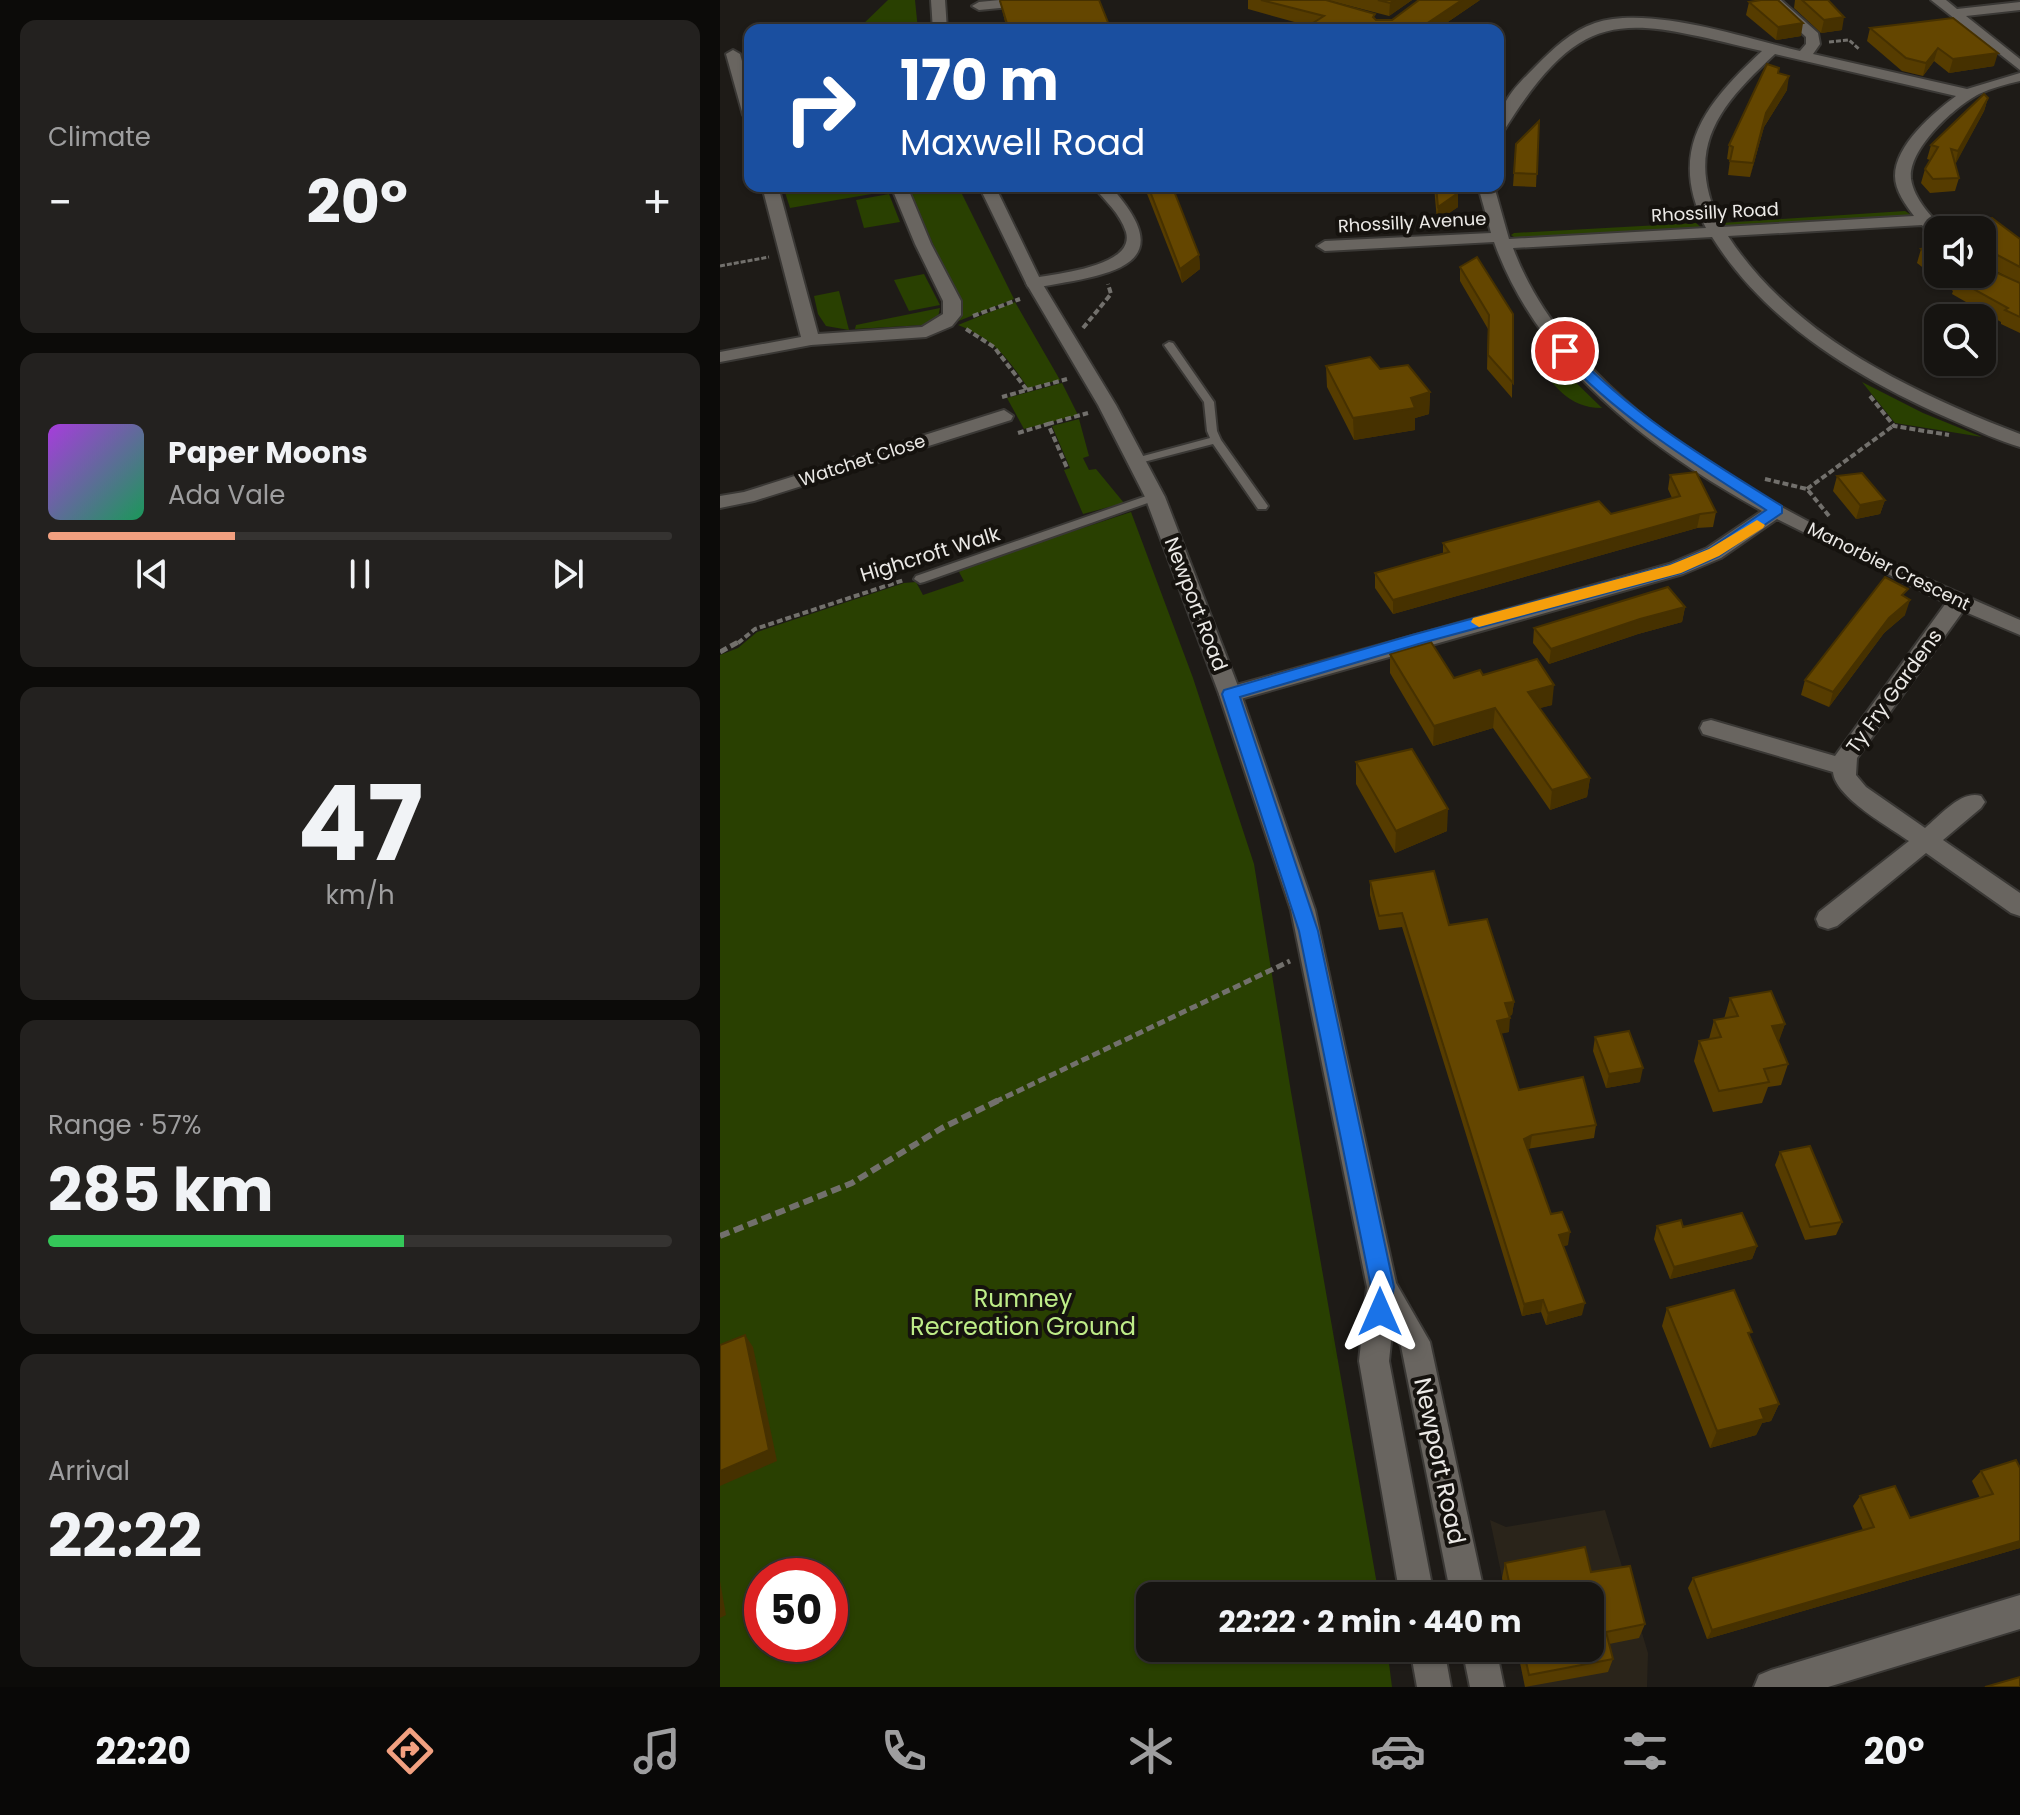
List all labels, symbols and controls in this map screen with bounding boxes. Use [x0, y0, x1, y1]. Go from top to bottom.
text: 170 m [900, 41, 1059, 120]
icon: right [768, 56, 872, 160]
text: Maxwell Road [900, 117, 1145, 168]
text: Climate [48, 119, 151, 155]
text: 20° [307, 160, 408, 244]
text: − [48, 172, 72, 233]
text: + [642, 172, 672, 233]
street label: Rhossilly Road [1651, 196, 1779, 228]
street label: Rhossilly Avenue [1337, 206, 1487, 238]
map controls [1924, 216, 1996, 376]
button: sound [1924, 216, 1996, 288]
button: search [1924, 304, 1996, 376]
pin [1531, 317, 1599, 385]
icon: arrive [1543, 329, 1587, 373]
street label: Watchet Close [796, 428, 928, 492]
text: Paper Moons [168, 431, 368, 474]
text: Ada Vale [168, 477, 285, 513]
street label: Manorbier Crescent [1804, 516, 1974, 616]
street label: Highcroft Walk [857, 519, 1004, 589]
street label: Newport Road [1158, 533, 1234, 675]
icon: previous [130, 552, 174, 596]
icon: pause [338, 552, 382, 596]
icon: next [546, 552, 590, 596]
street label: Ty Fry Gardens [1839, 623, 1949, 759]
text: 47 [297, 751, 423, 896]
text: km/h [325, 877, 395, 913]
text: Range · 57% [48, 1107, 201, 1143]
text: 285 km [48, 1148, 273, 1232]
position arrow [1338, 1270, 1422, 1354]
park label: Rumney Recreation Ground [910, 1282, 1136, 1343]
street label: Newport Road [1406, 1375, 1474, 1547]
text: Arrival [48, 1453, 130, 1489]
text: 22:22 [48, 1494, 202, 1578]
speed limit sign: 50 [744, 1558, 848, 1662]
text: 22:22 · 2 min · 440 m [1218, 1600, 1522, 1643]
icon: directions [382, 1723, 438, 1779]
icon: music [629, 1723, 685, 1779]
icon: phone [876, 1723, 932, 1779]
icon: climate [1123, 1723, 1179, 1779]
icon: car [1370, 1723, 1426, 1779]
icon: filters [1617, 1723, 1673, 1779]
text: 22:20 [95, 1726, 191, 1777]
text: 20° [1864, 1726, 1924, 1777]

